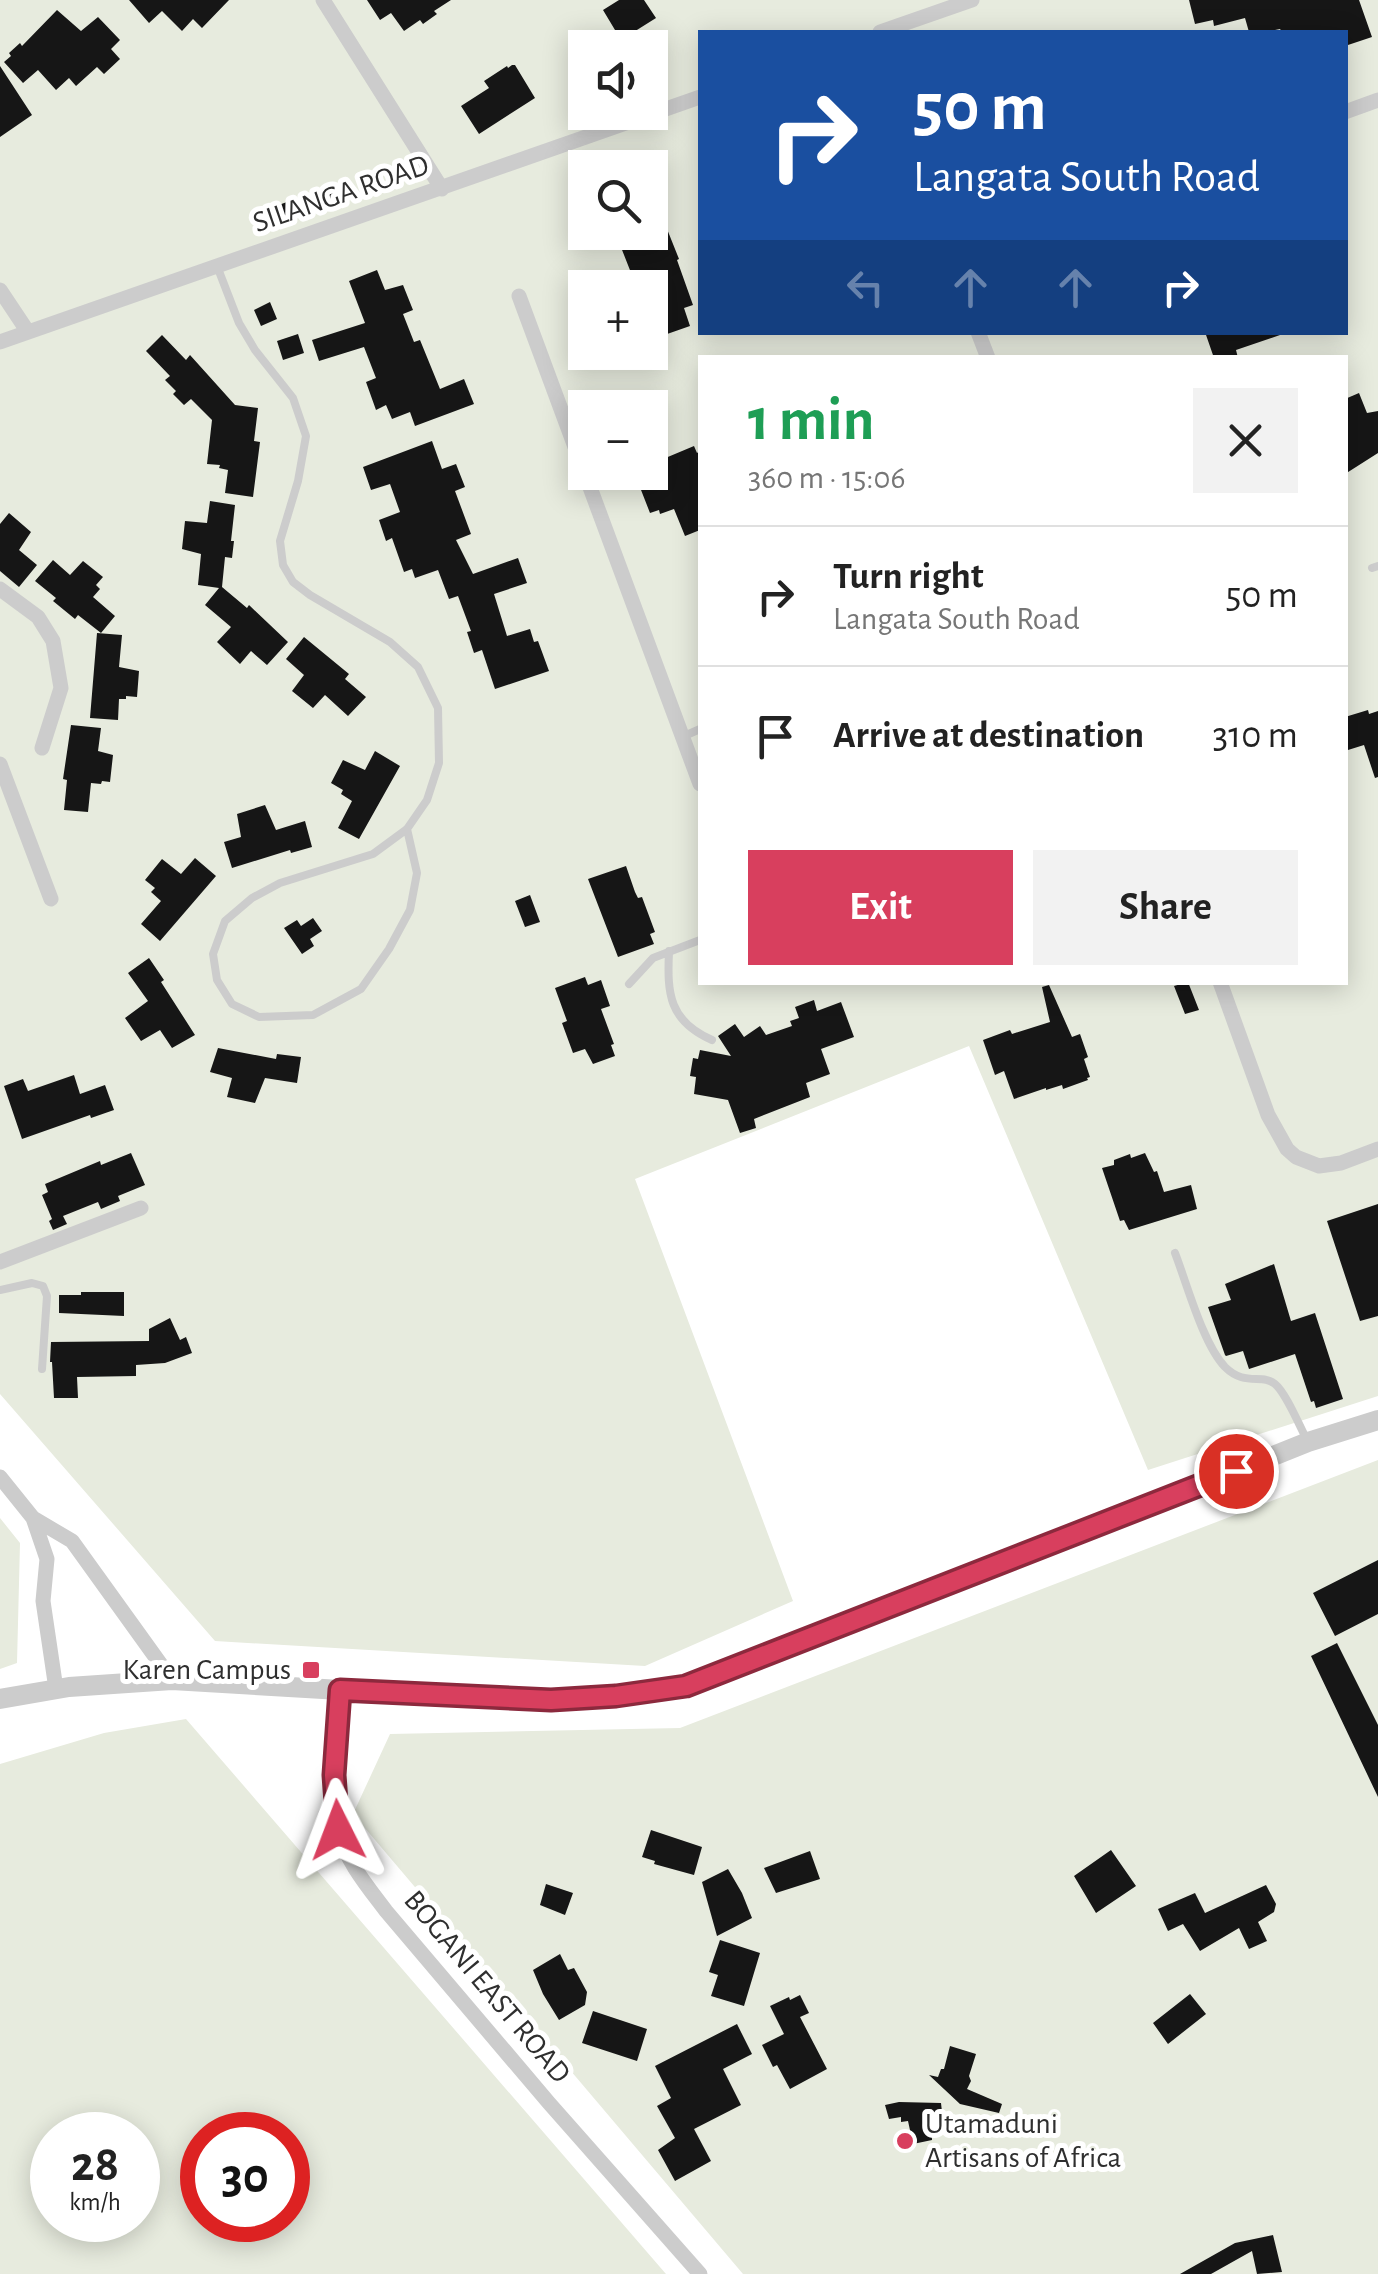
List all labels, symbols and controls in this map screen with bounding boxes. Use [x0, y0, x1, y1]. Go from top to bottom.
map controls [568, 30, 668, 490]
button: sound [568, 30, 668, 130]
icon: right [748, 70, 878, 200]
text: 50 m [913, 73, 1047, 143]
street label: SILANGA ROAD [249, 150, 433, 238]
button: search [568, 150, 668, 250]
text: Langata South Road [913, 155, 1260, 200]
icon: left [838, 260, 893, 315]
icon: ahead [943, 260, 998, 315]
icon: ahead [1048, 260, 1103, 315]
icon: right [1153, 260, 1208, 315]
button: + [568, 270, 668, 370]
button: close [1193, 388, 1298, 493]
button: − [568, 390, 668, 490]
text: 1 min [748, 391, 874, 451]
text: 360 m · 15:06 [748, 462, 906, 494]
text: Turn right [833, 558, 983, 596]
icon: right [748, 569, 803, 624]
text: 50 m [1225, 577, 1298, 615]
text: Langata South Road [833, 603, 1080, 635]
icon: arrive [748, 709, 803, 764]
text: Arrive at destination [833, 717, 1144, 755]
text: 310 m [1213, 717, 1298, 755]
button: Exit [748, 850, 1013, 965]
button: Share [1033, 850, 1298, 965]
pin [1194, 1429, 1279, 1514]
icon: arrive [1209, 1444, 1264, 1499]
place label: Karen Campus [123, 1655, 291, 1685]
marker: Karen Campus [300, 1659, 322, 1681]
position arrow [286, 1778, 390, 1882]
street label: BOGANI EAST ROAD [398, 1885, 576, 2089]
place label: Utamaduni Artisans of Africa [925, 2109, 1121, 2173]
speed limit sign: 30 [180, 2112, 310, 2242]
marker: Utamaduni Artisans of Africa [894, 2130, 916, 2152]
text: 28 [71, 2140, 119, 2190]
text: km/h [69, 2190, 121, 2215]

